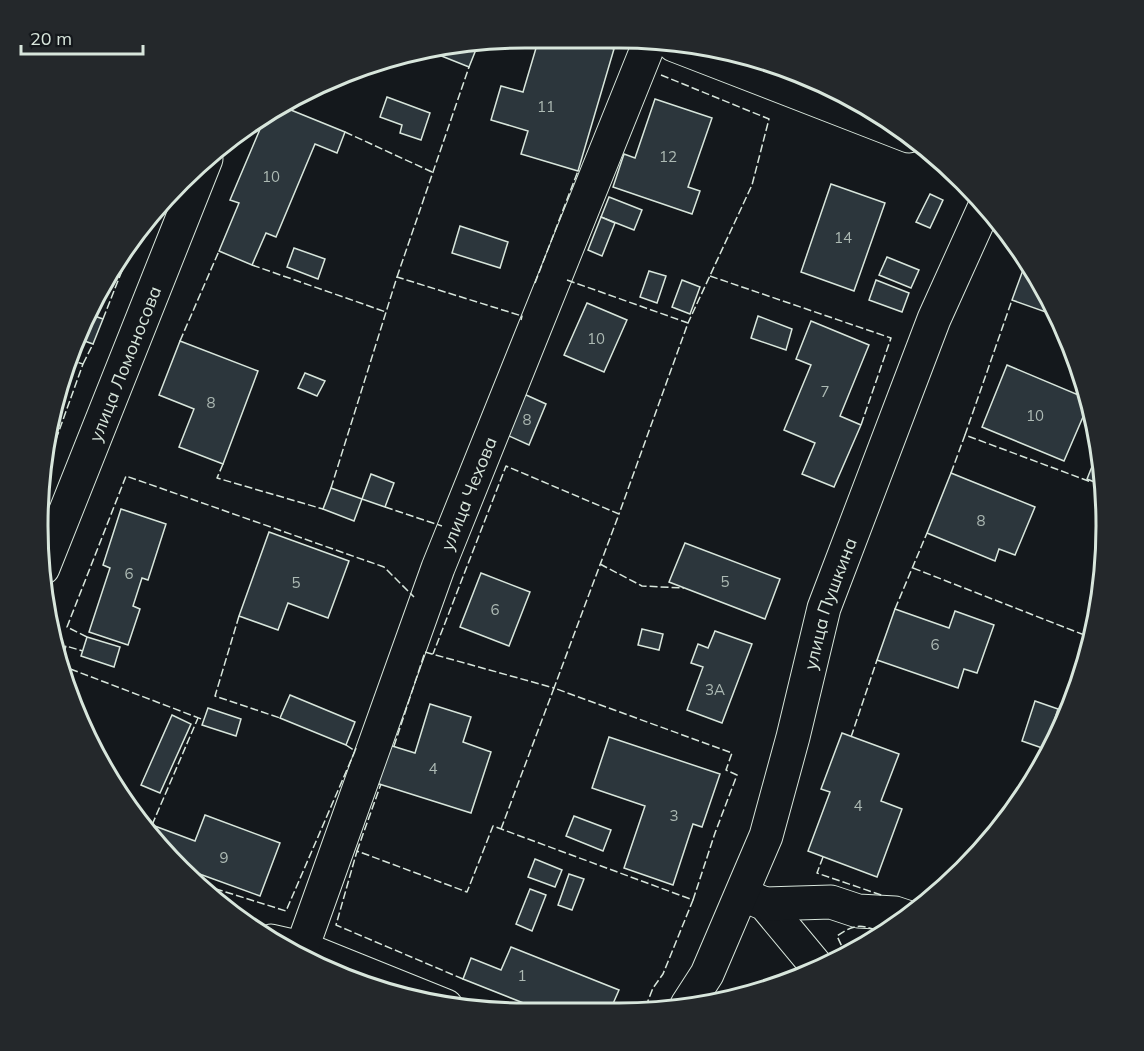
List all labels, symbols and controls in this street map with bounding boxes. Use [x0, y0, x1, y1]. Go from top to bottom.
scale bar [21, 18, 142, 56]
text: 20 m [30, 27, 72, 50]
house number: 11 [537, 97, 555, 116]
house number: 12 [659, 147, 677, 166]
house number: 10 [262, 167, 280, 186]
house number: 14 [834, 228, 852, 247]
street label: улица Ломоносова [83, 282, 166, 445]
house number: 10 [587, 329, 605, 348]
house number: 7 [820, 382, 830, 401]
house number: 8 [206, 393, 216, 412]
house number: 10 [1026, 406, 1044, 425]
house number: 8 [522, 410, 532, 429]
street label: улица Чехова [435, 433, 501, 554]
house number: 8 [976, 511, 986, 530]
street label: улица Пушкина [798, 534, 861, 672]
house number: 6 [124, 564, 134, 583]
house number: 5 [720, 572, 730, 591]
house number: 5 [291, 573, 301, 592]
house number: 6 [490, 600, 500, 619]
house number: 6 [930, 635, 940, 654]
house number: 3А [705, 680, 725, 699]
house number: 4 [428, 759, 438, 778]
house number: 4 [853, 796, 863, 815]
house number: 3 [669, 806, 679, 825]
house number: 9 [219, 848, 229, 867]
house number: 1 [517, 966, 527, 985]

